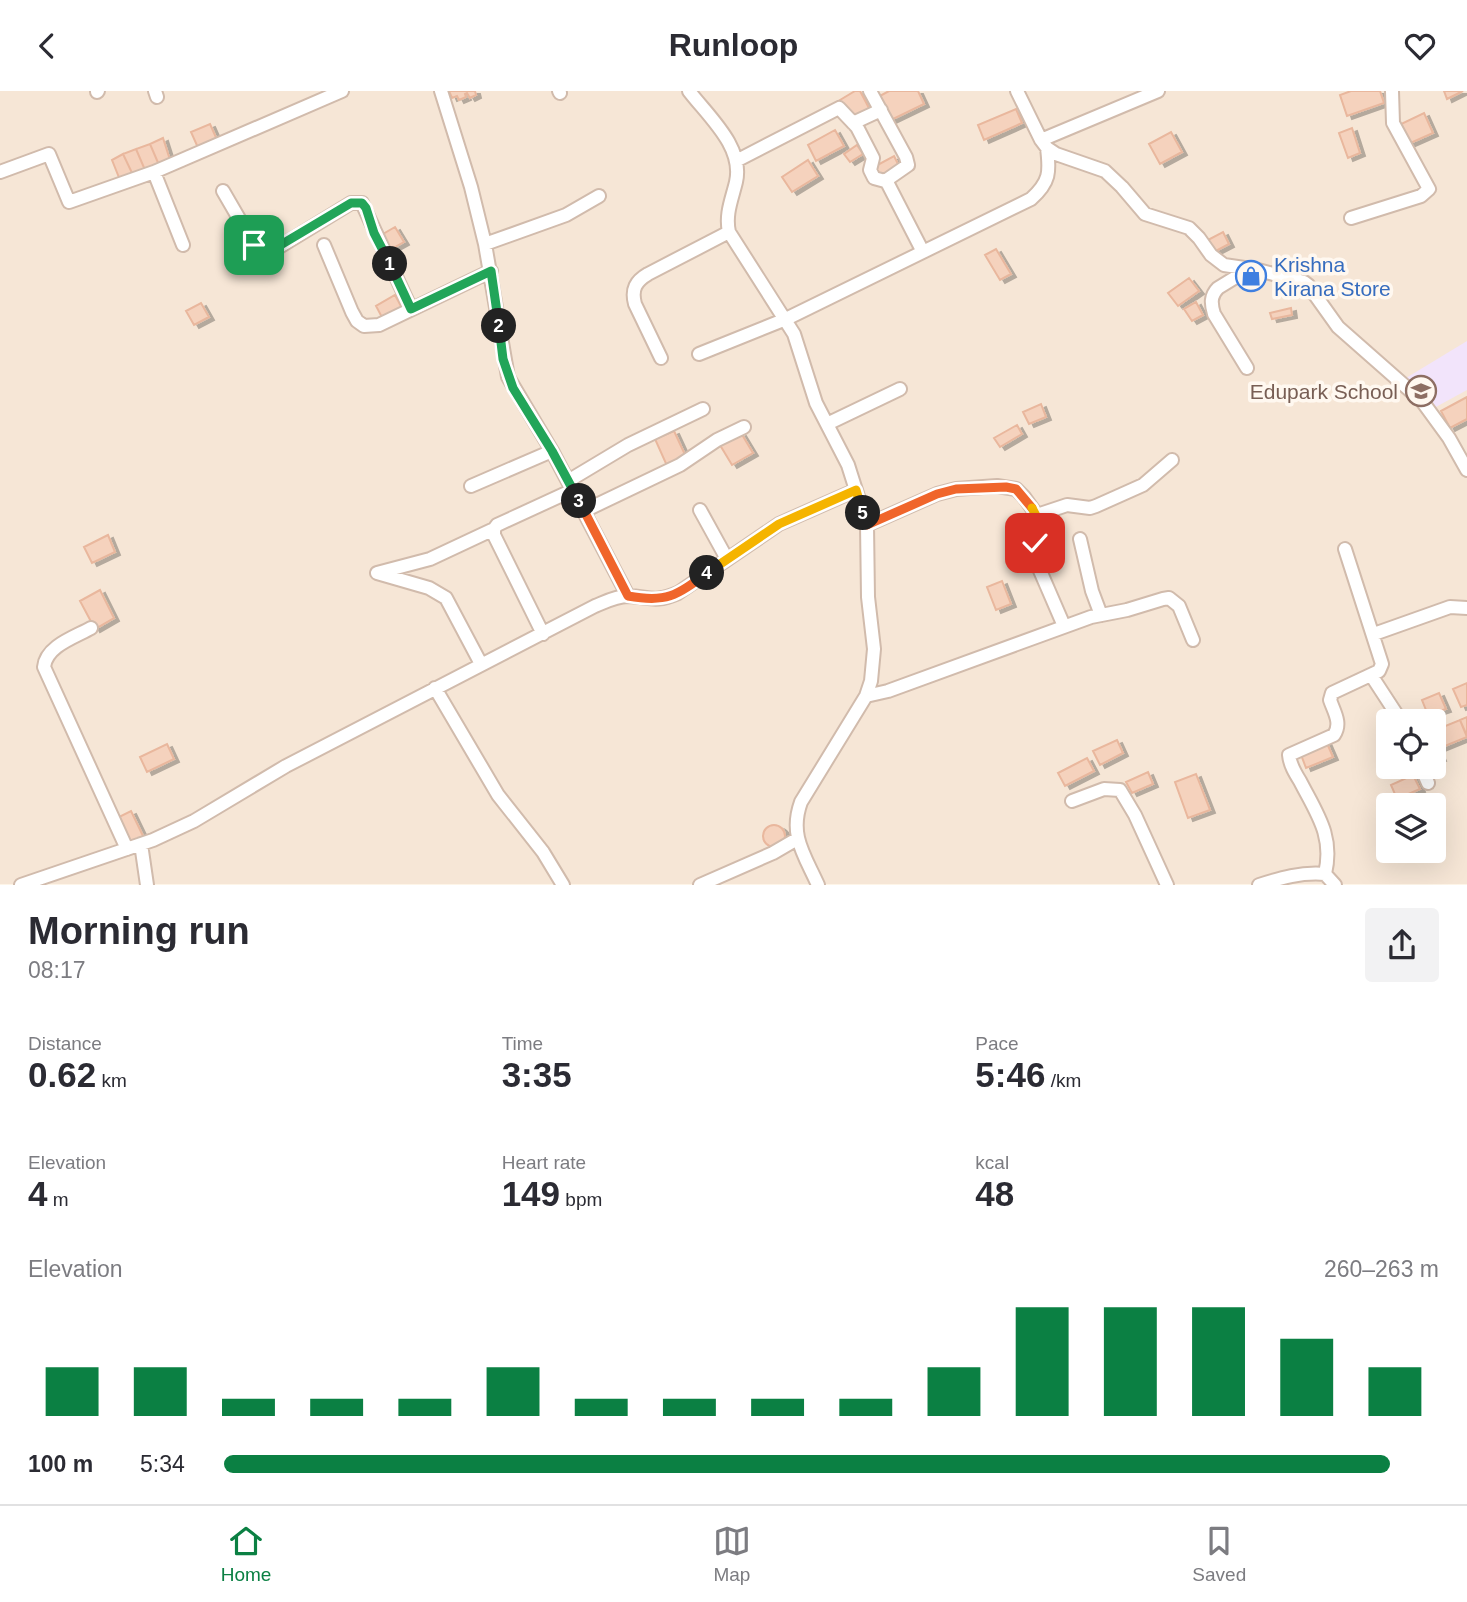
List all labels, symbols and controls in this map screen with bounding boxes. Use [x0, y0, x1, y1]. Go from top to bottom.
icon: back [28, 27, 66, 65]
text: Runloop [669, 27, 798, 63]
icon: heart [1401, 27, 1439, 65]
pin [224, 215, 284, 275]
icon: arrive [235, 226, 273, 264]
pin: 1 [372, 247, 408, 281]
text: 1 [384, 253, 395, 274]
place label: Krishna Kirana Store [1274, 253, 1391, 300]
shop icon: Krishna Kirana Store [1234, 259, 1268, 293]
pin: 2 [482, 309, 516, 343]
text: 2 [493, 315, 504, 336]
school or university icon: Edupark School [1404, 374, 1438, 408]
place label: Edupark School [1250, 380, 1398, 403]
pin: 3 [562, 483, 596, 519]
text: 3 [573, 490, 584, 511]
pin: 5 [846, 495, 880, 531]
text: 5 [857, 502, 868, 523]
pin [1005, 513, 1065, 573]
icon: check [1016, 524, 1054, 562]
pin: 4 [690, 555, 724, 591]
text: 4 [701, 562, 712, 583]
map controls [1376, 709, 1446, 863]
button: locate [1376, 709, 1446, 779]
button: layers [1376, 793, 1446, 863]
button: share [1365, 908, 1439, 982]
text: Morning run [28, 910, 250, 952]
text: 08:17 [28, 957, 86, 983]
text: Distance [28, 1033, 102, 1054]
text: Time [502, 1033, 543, 1054]
text: Pace [975, 1033, 1019, 1054]
text: 0.62 [28, 1055, 96, 1094]
text: 3:35 [502, 1055, 572, 1094]
text: 5:46 [975, 1055, 1045, 1094]
text: km [96, 1070, 127, 1091]
text: /km [1045, 1070, 1081, 1091]
text: Elevation [28, 1152, 106, 1173]
text: Heart rate [502, 1152, 586, 1173]
text: kcal [975, 1152, 1009, 1173]
text: 4 [28, 1174, 47, 1213]
text: 149 [502, 1174, 560, 1213]
text: 48 [975, 1174, 1014, 1213]
text: m [47, 1189, 69, 1210]
text: bpm [560, 1189, 602, 1210]
text: Elevation [28, 1256, 123, 1282]
text: 260–263 m [1324, 1256, 1439, 1282]
text: 100 m [28, 1451, 93, 1477]
text: 5:34 [140, 1451, 185, 1477]
tab: Home [221, 1522, 271, 1586]
tab: Map [713, 1522, 751, 1586]
tab: Saved [1192, 1522, 1246, 1586]

